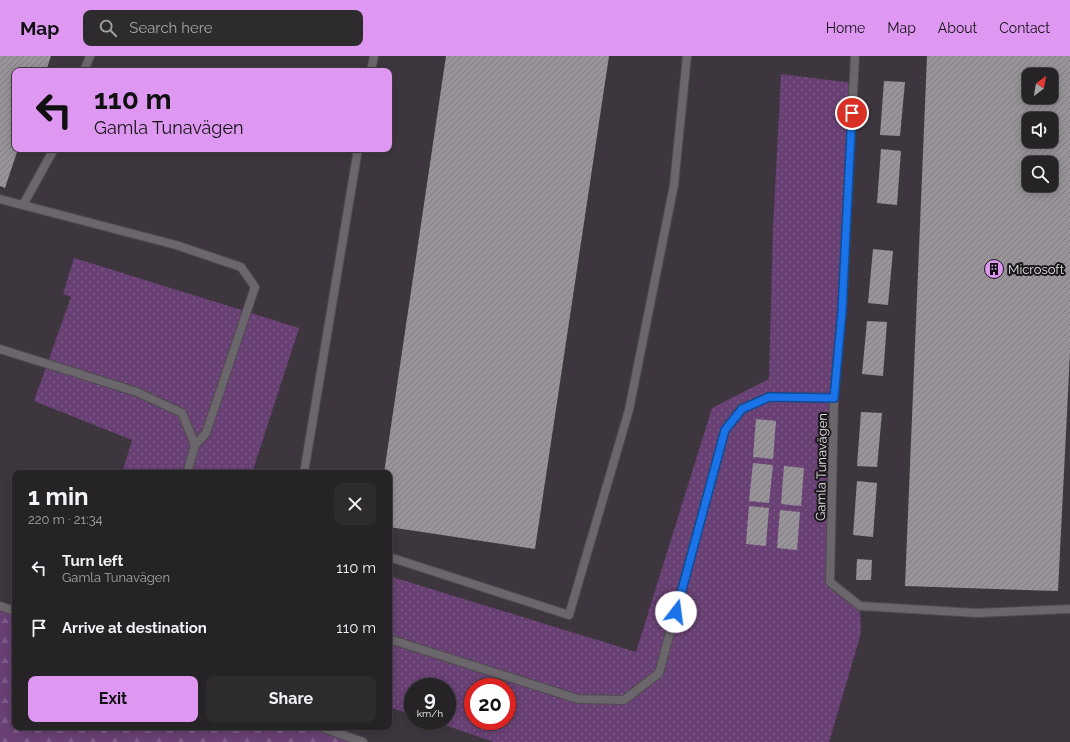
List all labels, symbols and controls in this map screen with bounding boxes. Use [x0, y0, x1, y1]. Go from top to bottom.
search box [83, 10, 363, 46]
text: Map [20, 17, 59, 39]
icon: search [97, 17, 119, 39]
text: Search here [129, 19, 213, 37]
text: Home [826, 20, 865, 36]
text: Map [887, 20, 916, 36]
text: About [938, 20, 977, 36]
text: Contact [999, 20, 1050, 36]
north arrow [1022, 68, 1058, 104]
map controls [1022, 68, 1058, 192]
text: 110 m [94, 83, 172, 116]
icon: left [28, 84, 80, 136]
pin [835, 96, 869, 130]
icon: arrive [841, 102, 863, 124]
button: sound [1022, 112, 1058, 148]
text: Gamla Tunavägen [94, 117, 244, 138]
button: search [1022, 156, 1058, 192]
building icon: Microsoft [983, 258, 1005, 280]
place label: Microsoft [1008, 262, 1065, 277]
street label: Gamla Tunavägen [813, 413, 830, 521]
text: 1 min [28, 482, 89, 511]
button: close [334, 483, 376, 525]
text: 220 m · 21:34 [28, 512, 103, 527]
text: Turn left [62, 552, 123, 570]
icon: left [28, 557, 50, 579]
text: 110 m [336, 559, 376, 577]
text: Gamla Tunavägen [62, 570, 170, 585]
position arrow [655, 591, 697, 633]
icon: arrive [28, 617, 50, 639]
text: Arrive at destination [62, 619, 207, 637]
text: 110 m [336, 619, 376, 637]
button: Exit [28, 676, 198, 722]
button: Share [206, 676, 376, 722]
speed limit sign: 20 [464, 678, 516, 730]
text: 9 [424, 687, 436, 711]
text: km/h [417, 708, 443, 719]

